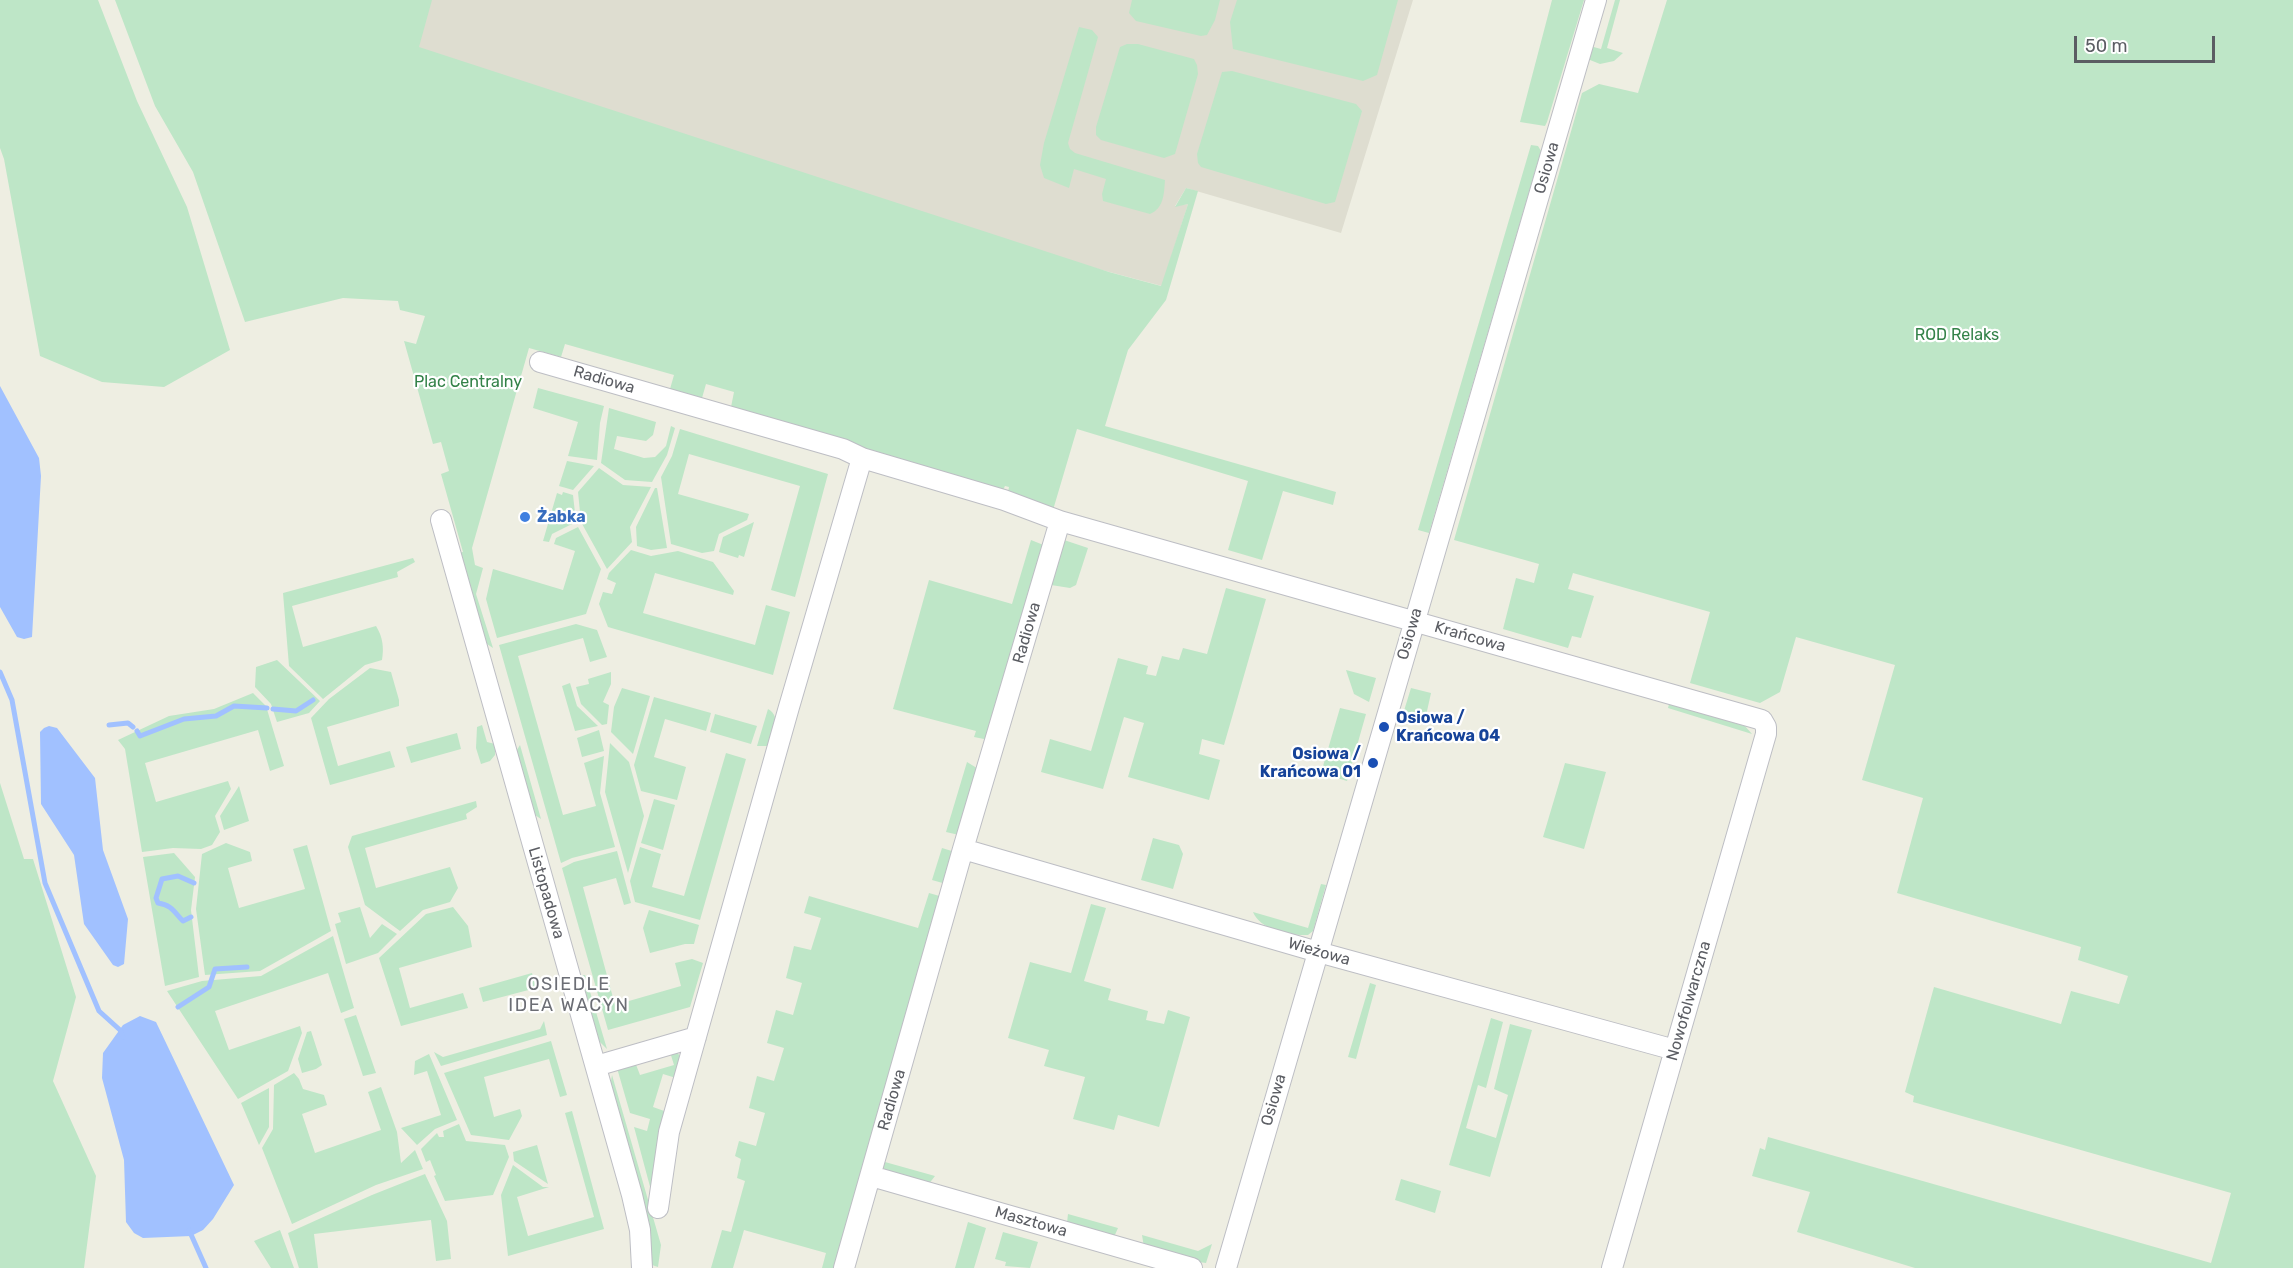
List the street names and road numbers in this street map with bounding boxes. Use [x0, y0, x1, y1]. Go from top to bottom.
street label: Osiowa [1530, 140, 1564, 196]
street label: Radiowa [571, 362, 637, 398]
street label: Radiowa [1009, 600, 1045, 666]
street label: Osiowa [1393, 606, 1427, 662]
street label: Krańcowa [1432, 618, 1508, 656]
street label: Listopadowa [524, 845, 568, 941]
street label: Wieżowa [1286, 934, 1352, 970]
street label: Nowofolwarczna [1663, 939, 1715, 1063]
street label: Radiowa [874, 1067, 910, 1133]
street label: Osiowa [1257, 1072, 1291, 1128]
street label: Masztowa [993, 1203, 1069, 1241]

